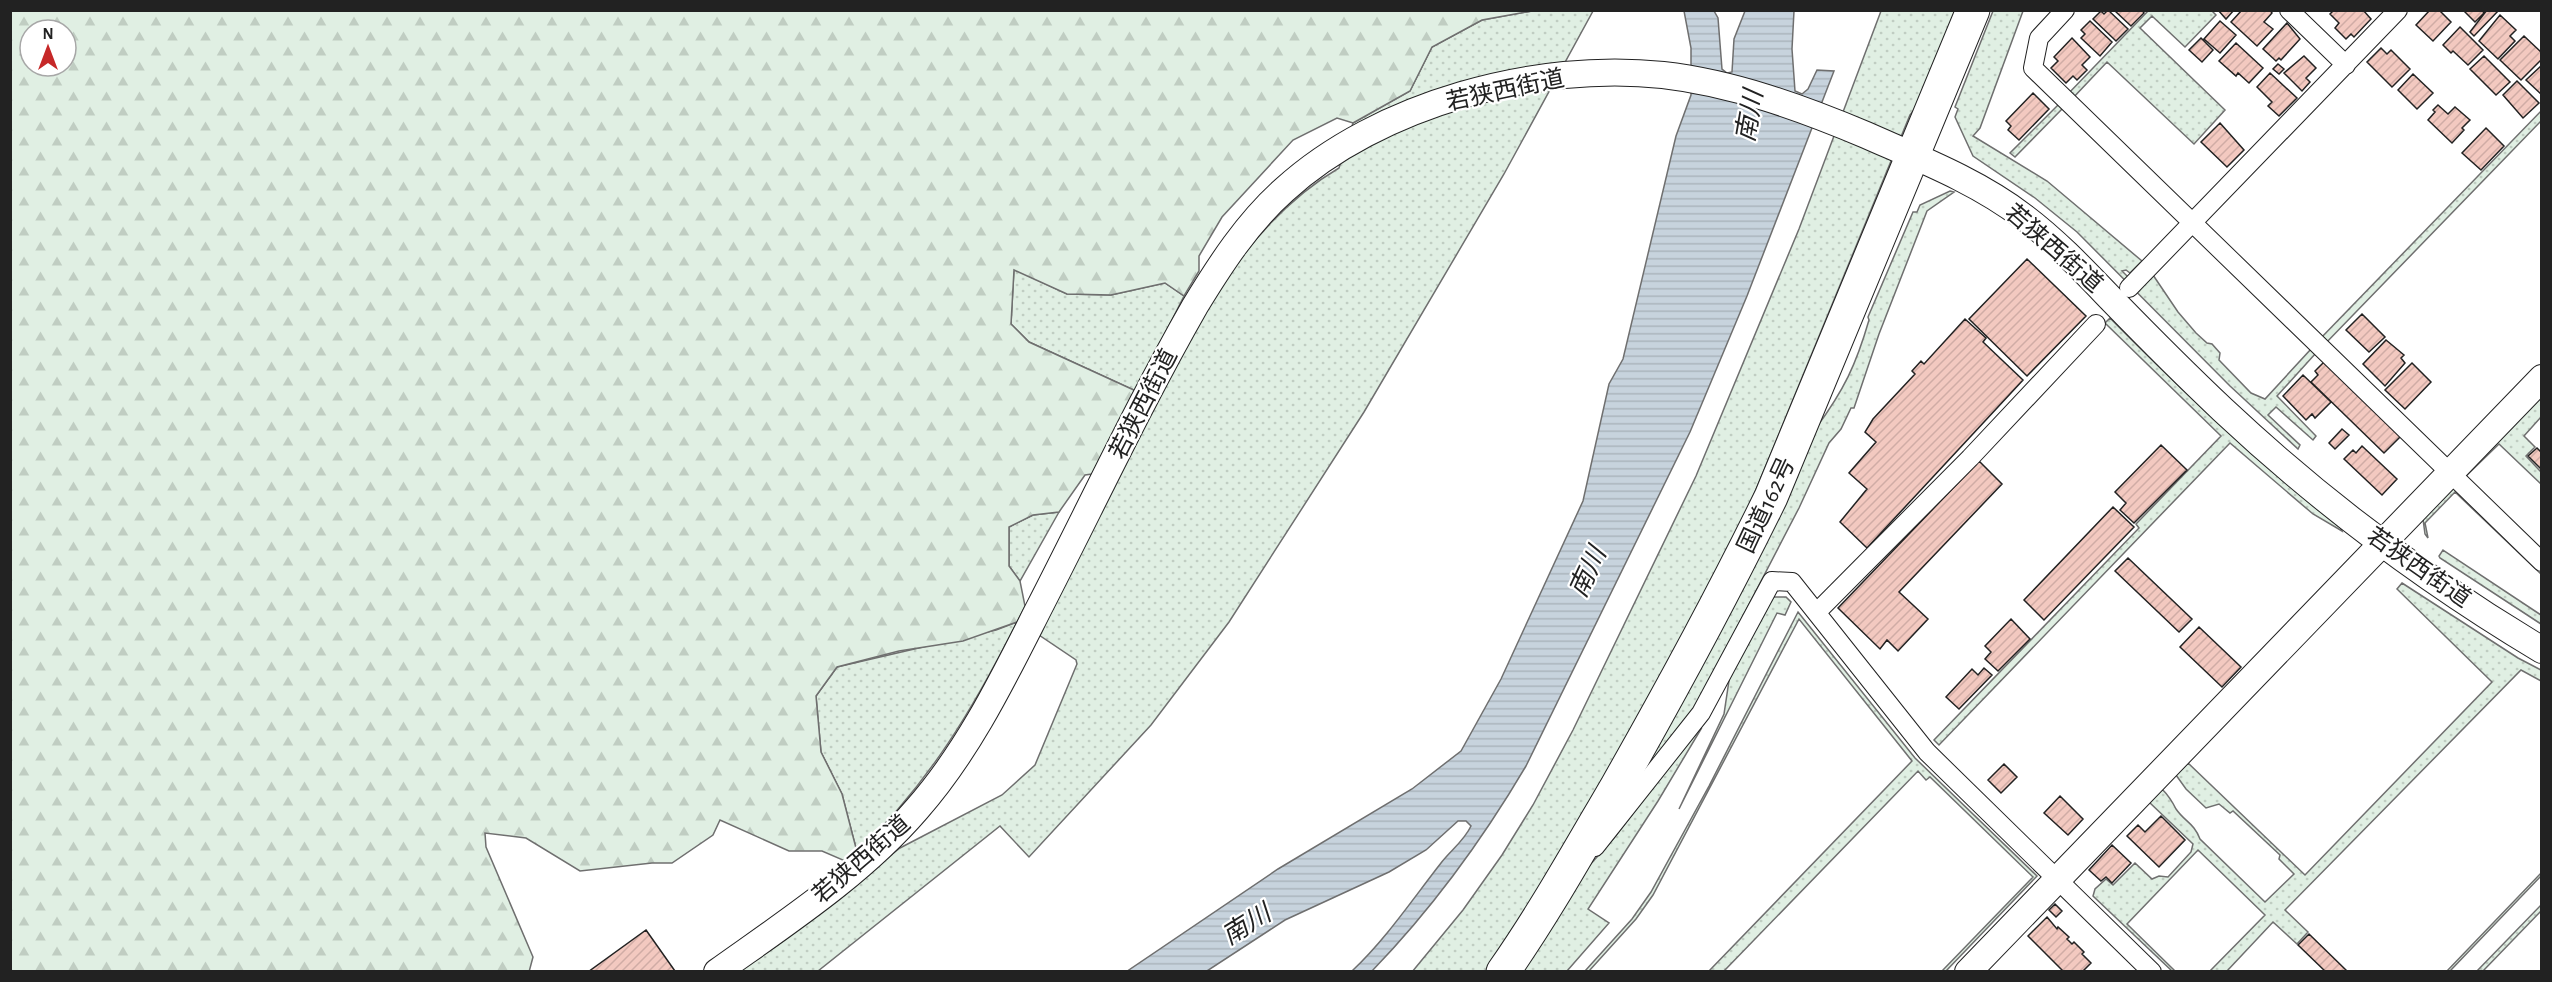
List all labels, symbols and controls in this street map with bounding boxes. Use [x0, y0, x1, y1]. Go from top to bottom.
north arrow [18, 18, 78, 78]
text: N [42, 26, 54, 42]
street label: 若狭西街道 [1444, 65, 1566, 115]
water label: 南川 [1732, 85, 1768, 144]
street label: 若狭西街道 [2000, 199, 2108, 297]
street label: 若狭西街道 [1104, 345, 1182, 463]
street label: 国道162号 [1733, 453, 1799, 557]
street label: 若狭西街道 [2362, 522, 2476, 612]
water label: 南川 [1564, 540, 1612, 601]
street label: 若狭西街道 [807, 810, 915, 908]
water label: 南川 [1217, 898, 1278, 950]

